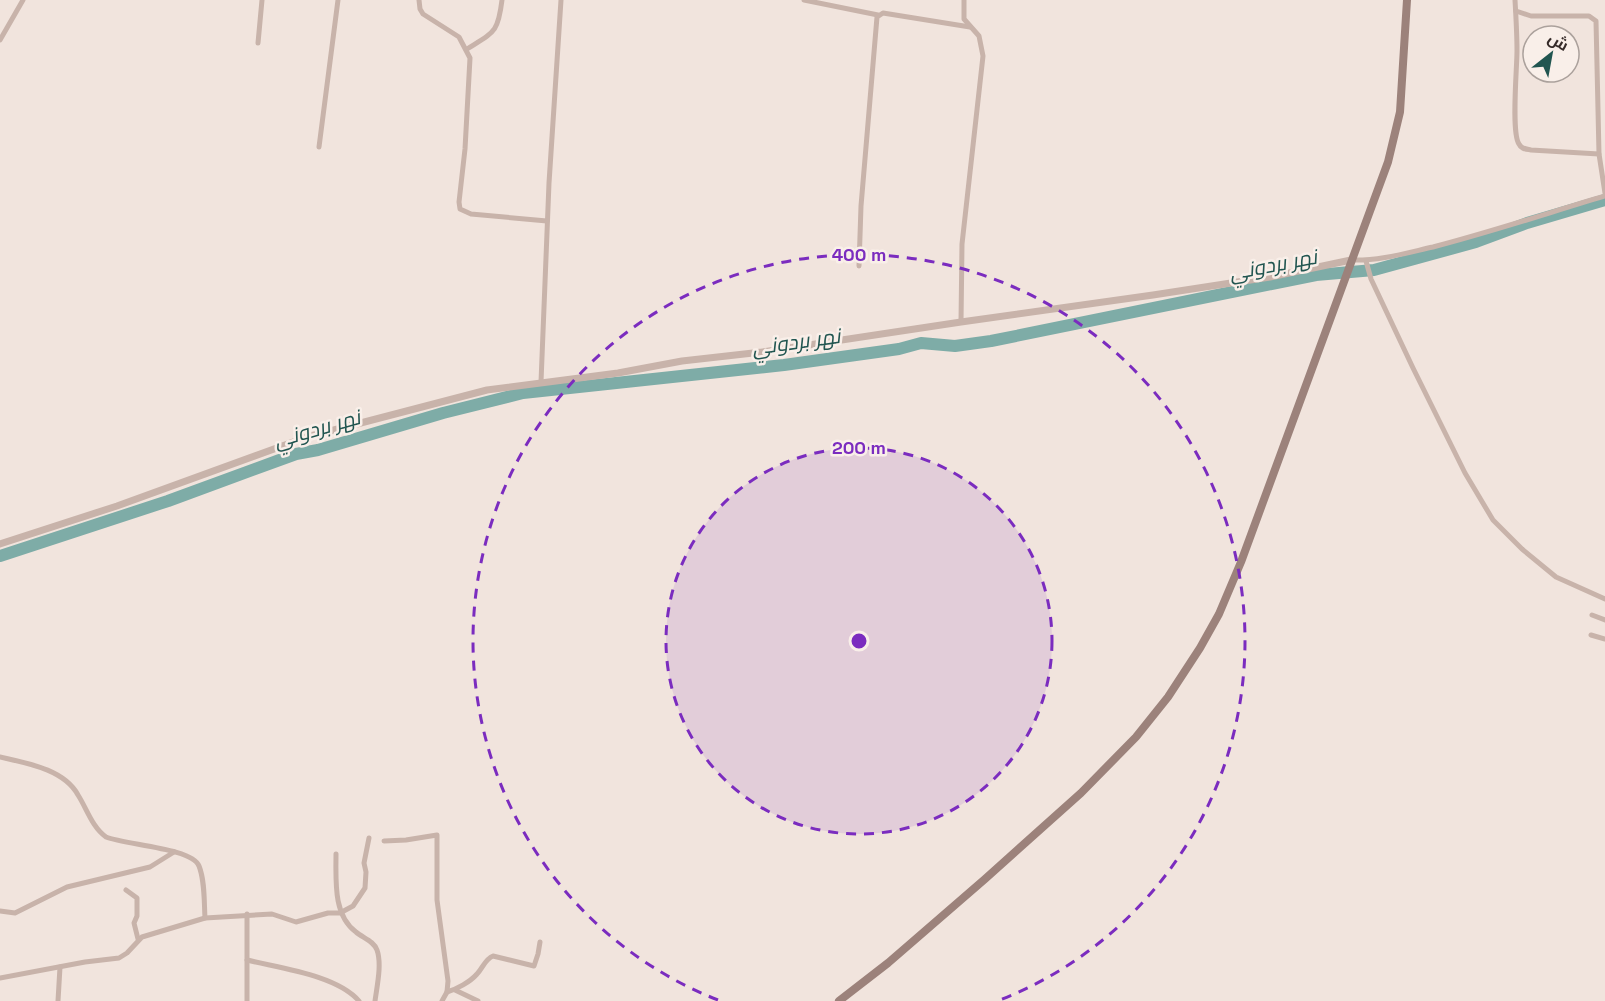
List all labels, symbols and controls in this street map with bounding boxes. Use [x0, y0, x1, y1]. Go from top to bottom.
north arrow [1521, 24, 1581, 84]
text: ش [1544, 27, 1573, 56]
water label: نهر بردوني [1227, 242, 1322, 290]
text: 400 m [832, 243, 886, 266]
water label: نهر بردوني [750, 322, 845, 365]
water label: نهر بردوني [270, 403, 367, 458]
text: 200 m [832, 436, 886, 459]
centre of rings [849, 631, 869, 651]

